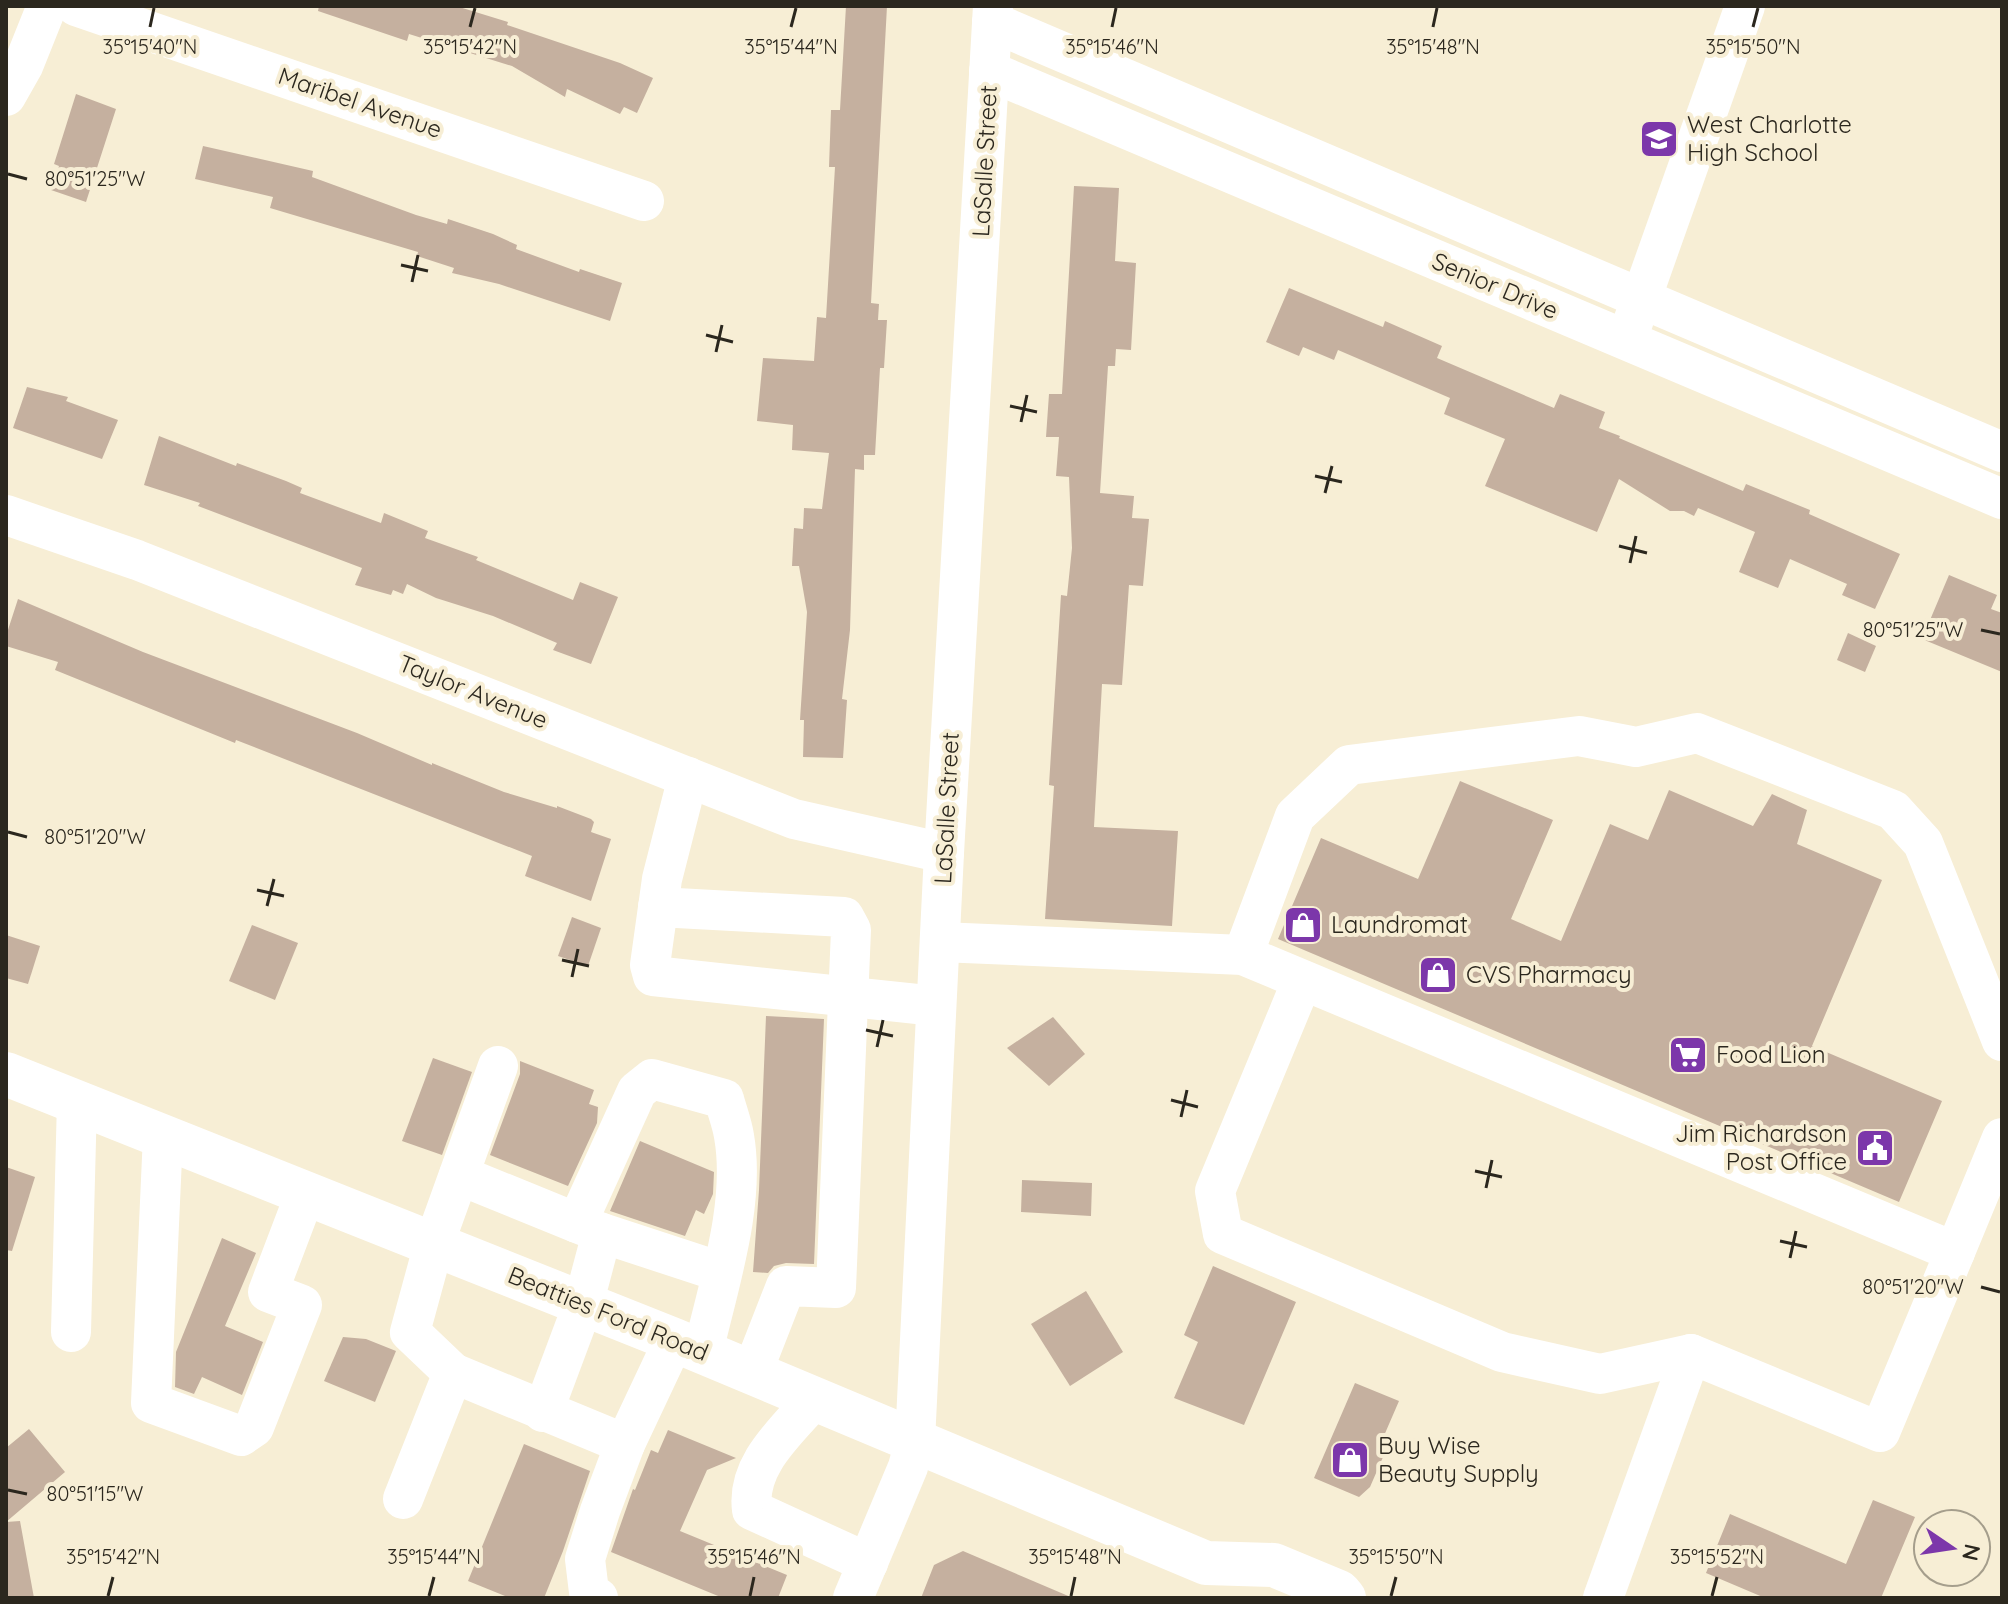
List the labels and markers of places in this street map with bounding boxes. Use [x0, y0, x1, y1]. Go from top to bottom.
place label: West Charlotte High School [1687, 109, 1852, 167]
school or university icon: West Charlotte High School [1638, 118, 1680, 160]
shop icon: Laundromat [1282, 904, 1324, 946]
place label: Laundromat [1331, 909, 1468, 939]
shop icon: CVS Pharmacy [1417, 954, 1459, 996]
place label: CVS Pharmacy [1466, 959, 1632, 989]
supermarket icon: Food Lion [1667, 1034, 1709, 1076]
place label: Food Lion [1716, 1039, 1826, 1069]
place label: Jim Richardson Post Office [1675, 1118, 1847, 1176]
public building icon: Jim Richardson Post Office [1854, 1127, 1896, 1169]
place label: Buy Wise Beauty Supply [1378, 1430, 1539, 1488]
shop icon: Buy Wise Beauty Supply [1329, 1439, 1371, 1481]

